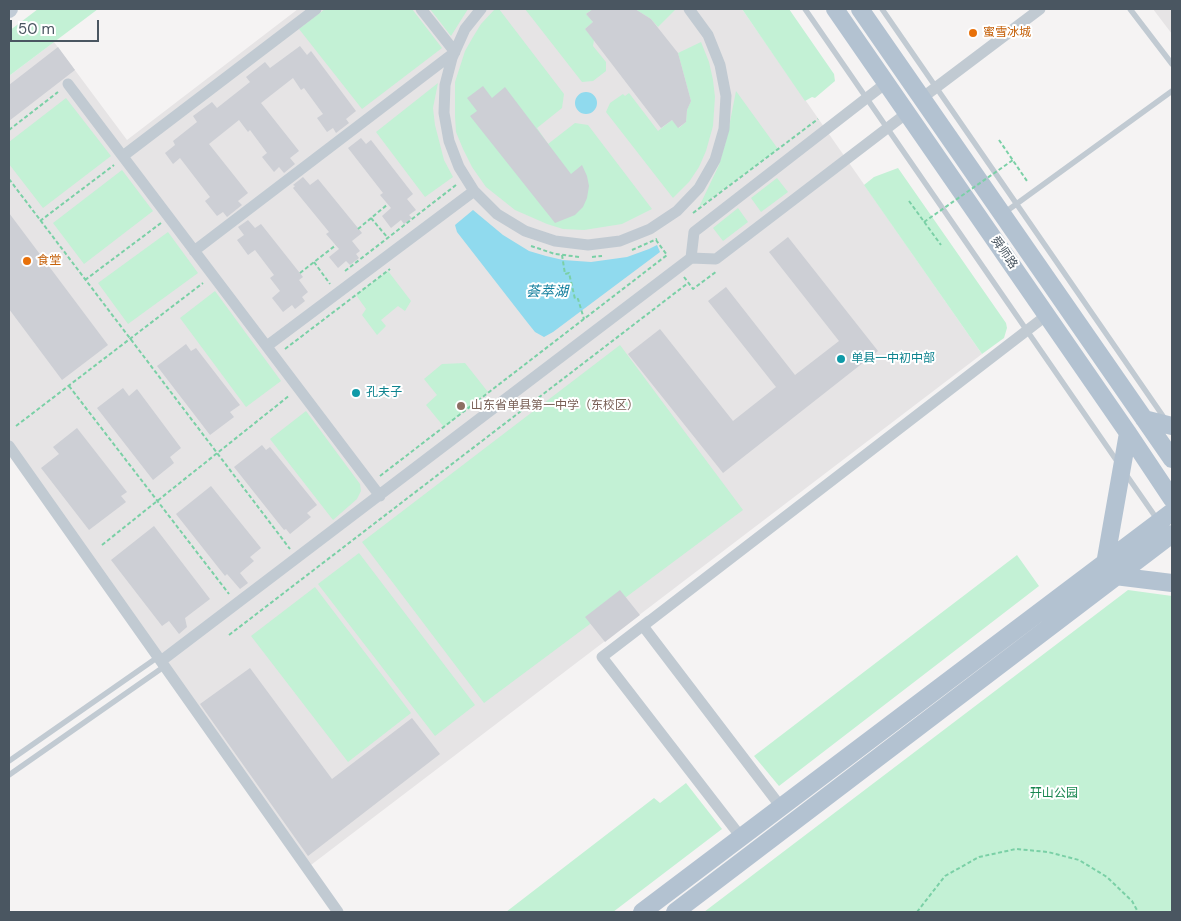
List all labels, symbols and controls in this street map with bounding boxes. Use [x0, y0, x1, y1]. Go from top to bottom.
scale bar [12, 10, 101, 42]
text: 50 m [18, 19, 55, 39]
place label: 蜜雪冰城 [983, 26, 1031, 40]
marker: 蜜雪冰城 [967, 27, 979, 39]
street label: 舜师路 [988, 234, 1020, 272]
place label: 食堂 [37, 254, 61, 268]
marker: 食堂 [21, 255, 33, 267]
water label: 荟萃湖 [526, 284, 568, 300]
place label: 单县一中初中部 [851, 352, 935, 366]
marker: 单县一中初中部 [835, 353, 847, 365]
place label: 孔夫子 [366, 386, 402, 400]
marker: 孔夫子 [350, 387, 362, 399]
place label: 山东省单县第一中学（东校区） [471, 399, 639, 413]
marker: 山东省单县第一中学（东校区） [455, 400, 467, 412]
park label: 幵山公园 [1030, 787, 1078, 801]

